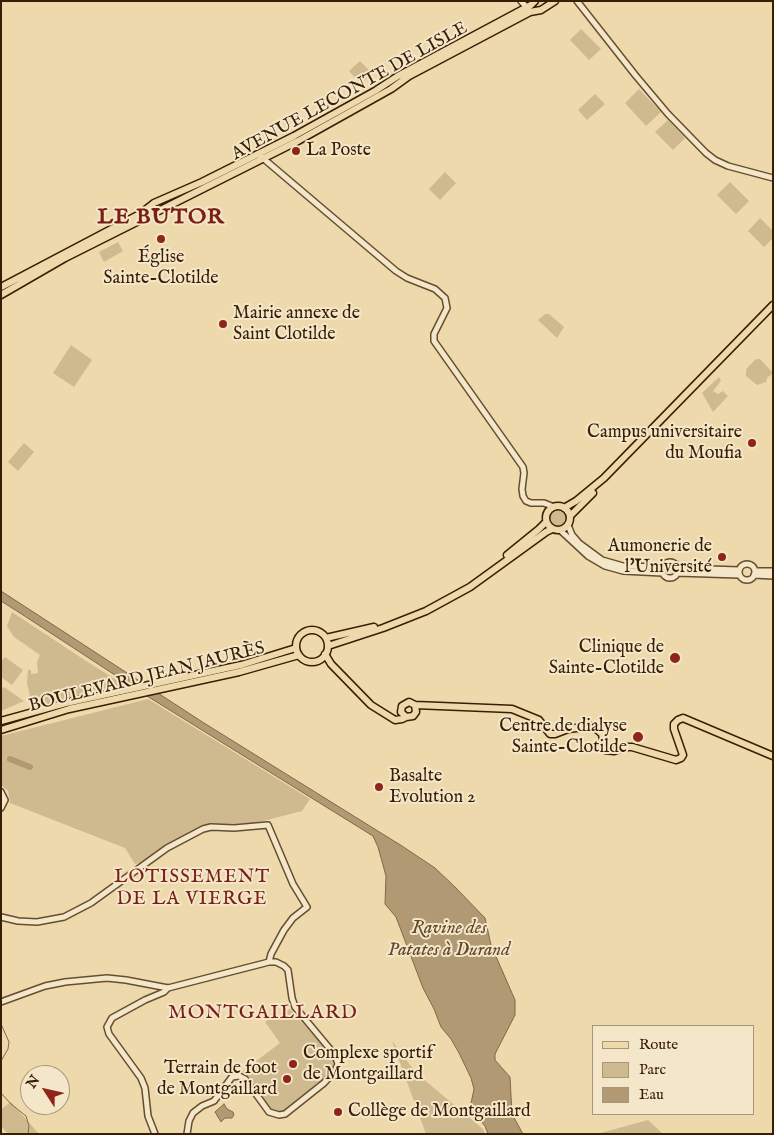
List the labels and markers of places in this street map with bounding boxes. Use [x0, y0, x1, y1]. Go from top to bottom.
place label: La Poste [306, 140, 371, 162]
marker: La Poste [290, 145, 302, 157]
marker: Église Sainte-Clotilde [155, 233, 167, 245]
place label: Église Sainte-Clotilde [103, 247, 219, 290]
place label: Mairie annexe de Saint Clotilde [233, 303, 360, 346]
marker: Mairie annexe de Saint Clotilde [217, 318, 229, 330]
place label: Campus universitaire du Moufia [587, 422, 742, 464]
marker: Campus universitaire du Moufia [746, 437, 758, 449]
place label: Aumonerie de l'Université [608, 536, 712, 578]
marker: Aumonerie de l'Université [716, 551, 728, 563]
place label: Clinique de Sainte-Clotilde [549, 637, 664, 680]
marker: Clinique de Sainte-Clotilde [668, 651, 682, 665]
place label: Centre de dialyse Sainte-Clotilde [499, 716, 627, 759]
marker: Centre de dialyse Sainte-Clotilde [631, 730, 645, 744]
place label: Basalte Evolution 2 [389, 766, 475, 809]
marker: Basalte Evolution 2 [373, 781, 385, 793]
place label: Complexe sportif de Montgaillard [303, 1043, 433, 1086]
place label: Terrain de foot de Montgaillard [157, 1058, 277, 1100]
marker: Complexe sportif de Montgaillard [287, 1058, 299, 1070]
marker: Terrain de foot de Montgaillard [281, 1073, 293, 1085]
place label: Collège de Montgaillard [348, 1101, 531, 1123]
marker: Collège de Montgaillard [332, 1106, 344, 1118]

